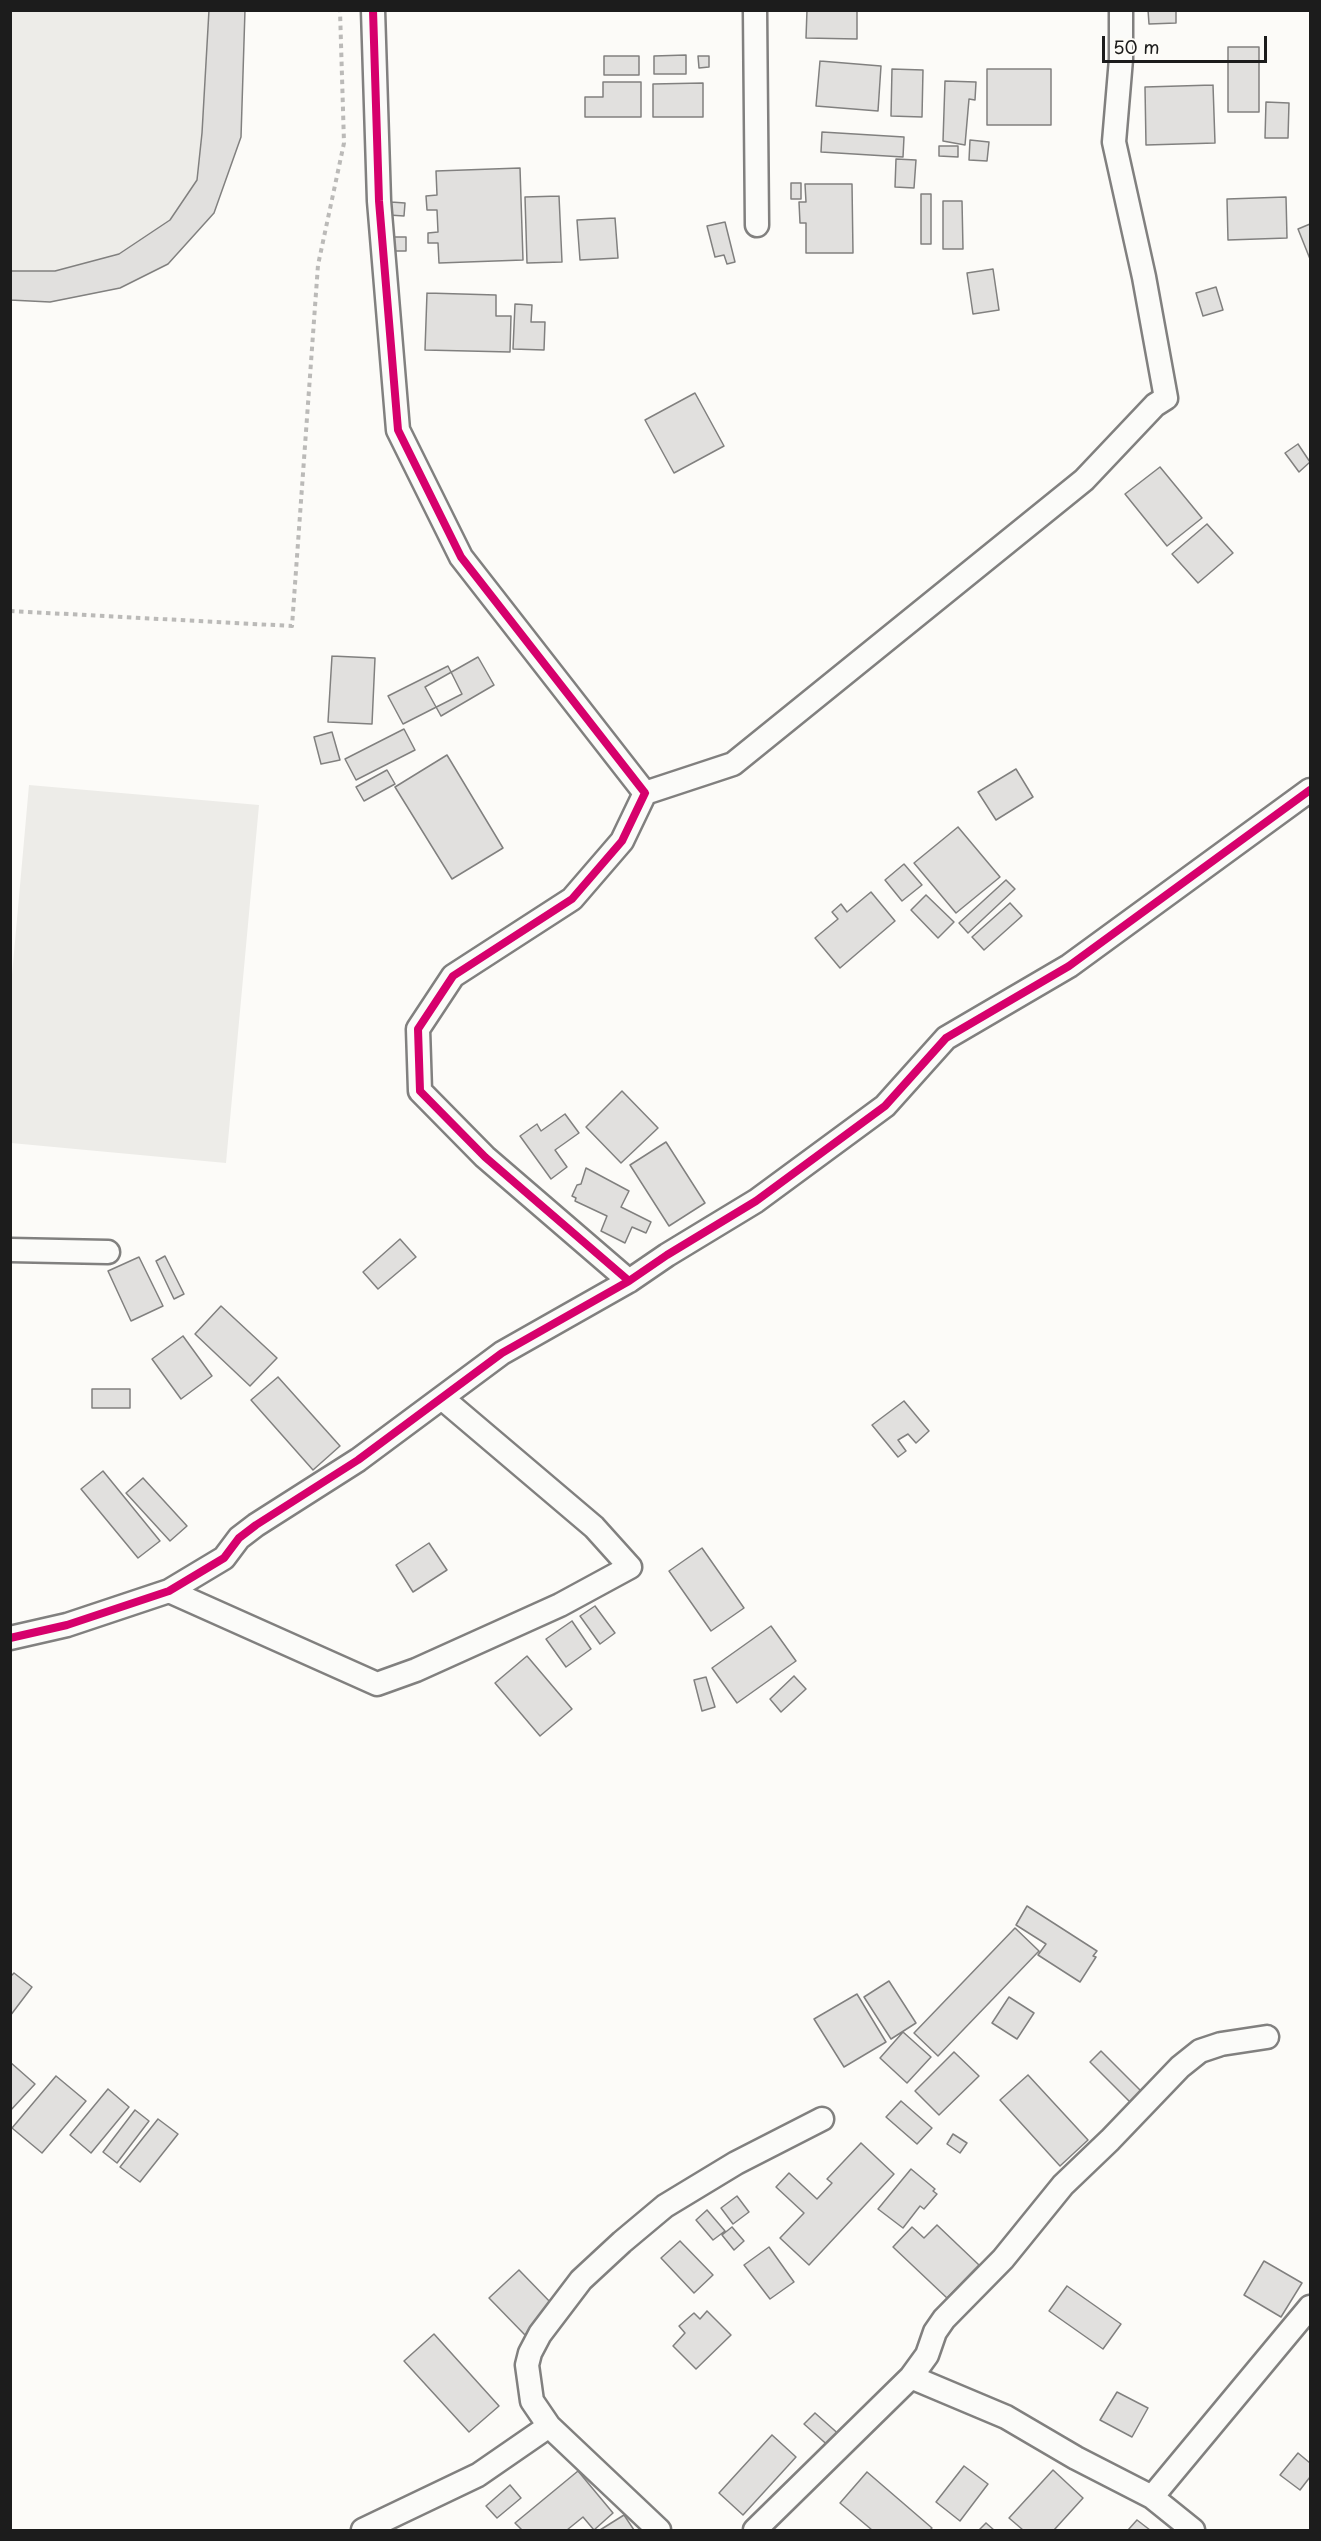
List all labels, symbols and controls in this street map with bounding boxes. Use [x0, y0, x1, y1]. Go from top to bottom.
scale bar [1105, 24, 1270, 62]
text: 50 m [1113, 33, 1160, 60]

